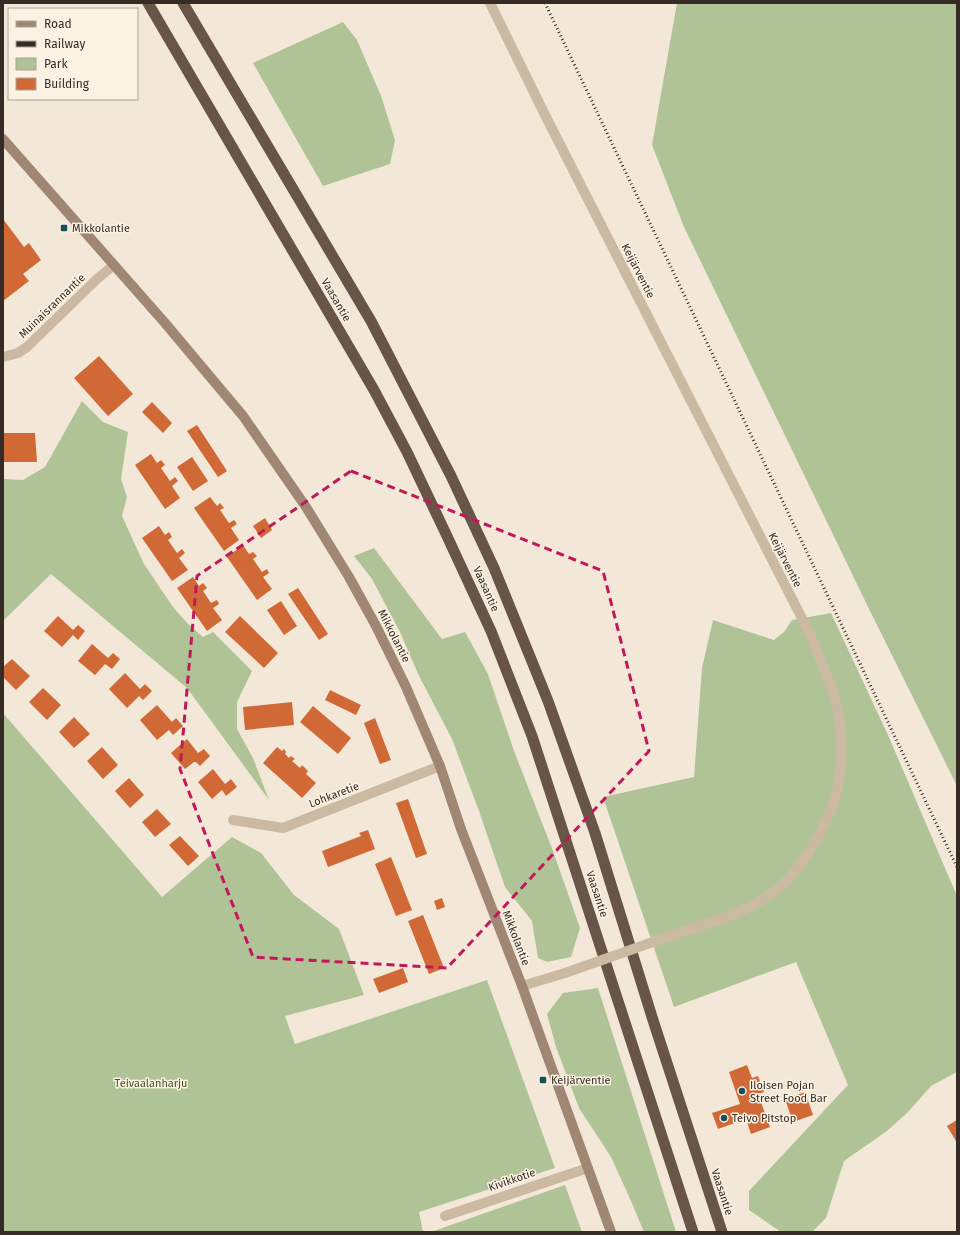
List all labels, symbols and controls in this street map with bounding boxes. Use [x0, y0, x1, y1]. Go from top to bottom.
legend [8, 8, 138, 100]
text: Road [44, 17, 72, 31]
text: Railway [44, 37, 85, 51]
text: Park [44, 57, 68, 71]
text: Building [44, 77, 90, 91]
place label: Mikkolantie [72, 222, 130, 235]
marker: Mikkolantie [59, 223, 69, 233]
street label: Keijärventie [619, 241, 657, 301]
street label: Muinaisrannantie [16, 271, 88, 341]
street label: Vaasantie [318, 276, 354, 324]
street label: Keijärventie [766, 530, 804, 590]
street label: Vaasantie [470, 564, 502, 614]
street label: Mikkolantie [375, 607, 413, 665]
street label: Lohkaretie [307, 780, 361, 810]
street label: Vaasantie [583, 869, 611, 919]
street label: Mikkolantie [500, 909, 532, 967]
place label: Keijärventie [551, 1074, 611, 1087]
marker: Keijärventie [538, 1075, 548, 1085]
park label: Teivaalanharju [115, 1077, 187, 1090]
place label: Iloisen Pojan Street Food Bar [750, 1079, 828, 1105]
marker: Iloisen Pojan Street Food Bar [737, 1086, 747, 1096]
place label: Teivo Pitstop [732, 1112, 796, 1125]
marker: Teivo Pitstop [719, 1113, 729, 1123]
street label: Kivikkotie [487, 1166, 537, 1194]
street label: Vaasantie [708, 1167, 736, 1217]

